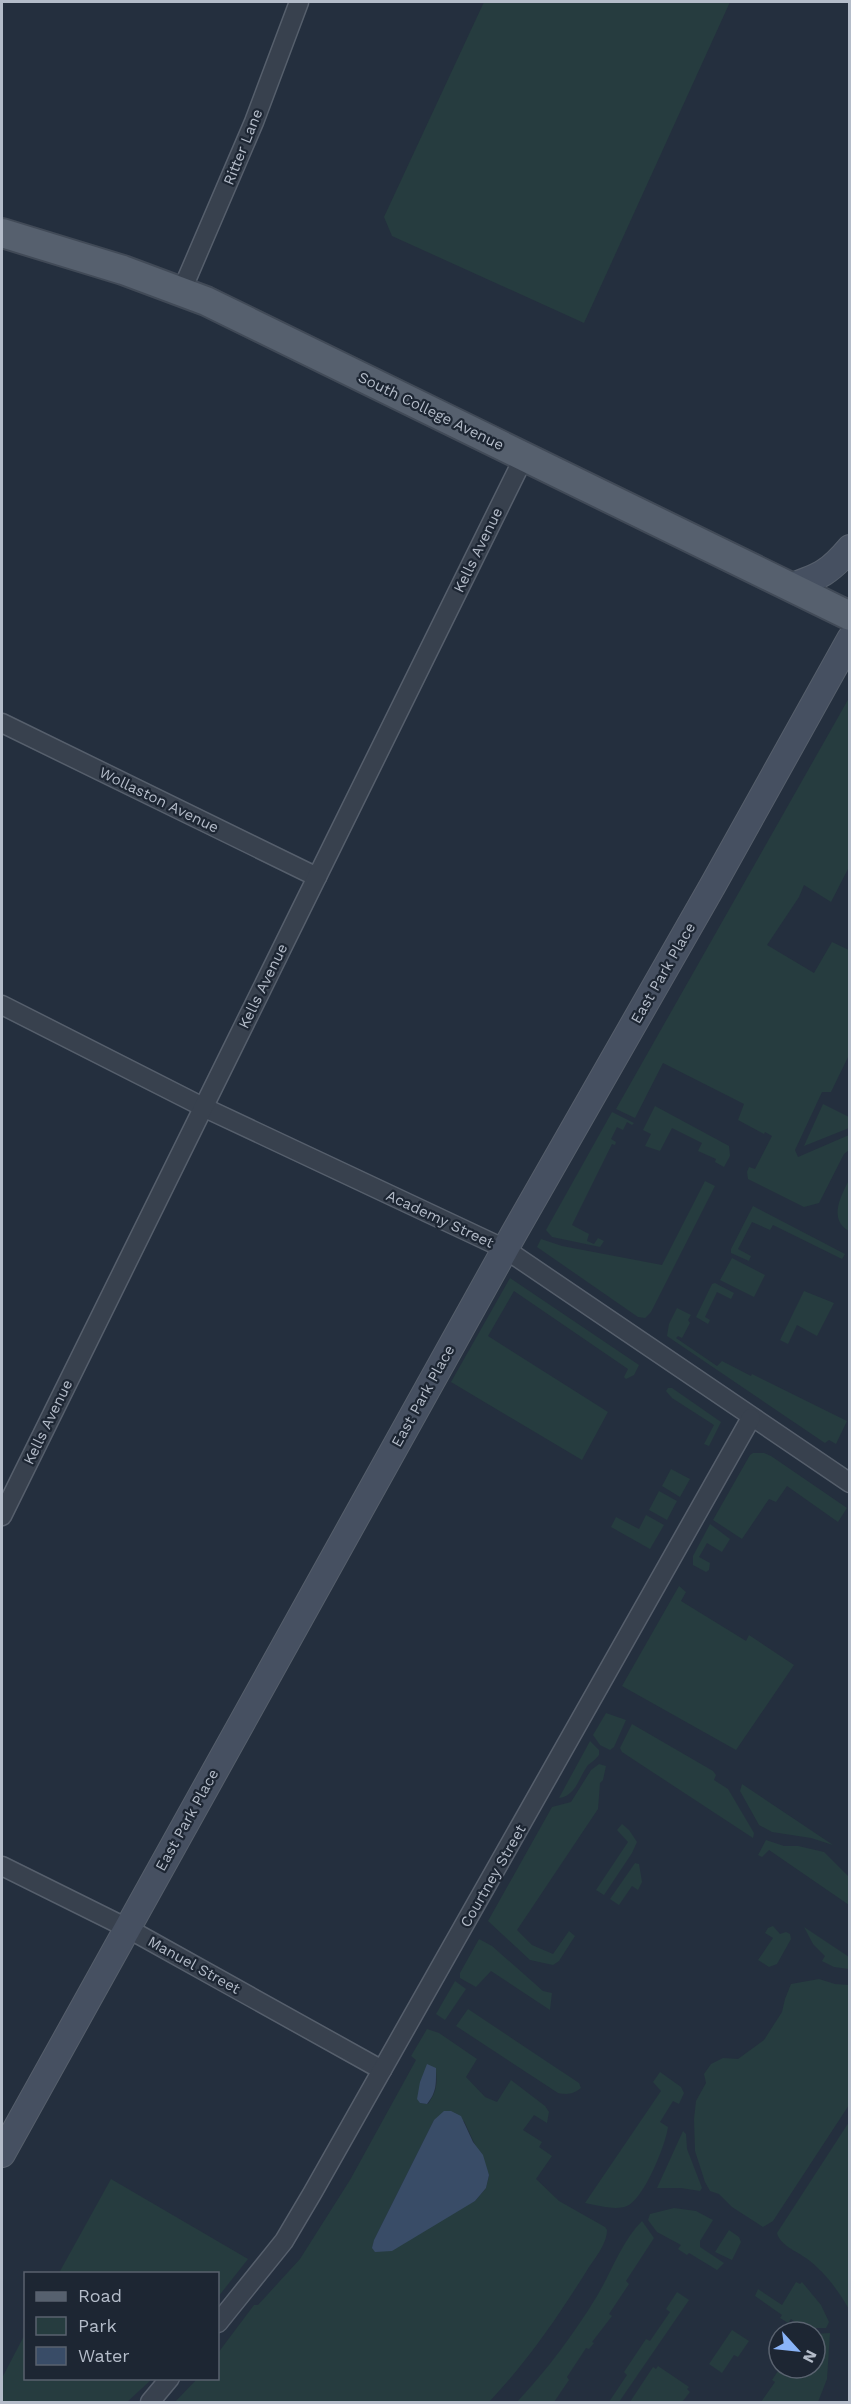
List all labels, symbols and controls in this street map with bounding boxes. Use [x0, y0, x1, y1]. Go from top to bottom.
street label: Ritter Lane [220, 106, 266, 188]
street label: South College Avenue [355, 368, 507, 454]
street label: Kells Avenue [450, 504, 506, 596]
street label: Wollaston Avenue [96, 763, 222, 837]
street label: East Park Place [627, 919, 699, 1027]
street label: Kells Avenue [235, 940, 291, 1032]
street label: Academy Street [383, 1186, 497, 1252]
street label: East Park Place [388, 1342, 458, 1450]
street label: Kells Avenue [20, 1376, 76, 1468]
street label: East Park Place [152, 1766, 222, 1874]
street label: Courtney Street [456, 1821, 530, 1931]
street label: Manuel Street [145, 1932, 244, 1998]
legend [24, 2272, 219, 2380]
text: Road [78, 2285, 122, 2306]
text: Park [78, 2315, 117, 2336]
north arrow [767, 2320, 827, 2380]
text: Water [78, 2345, 130, 2366]
text: N [799, 2347, 821, 2366]

